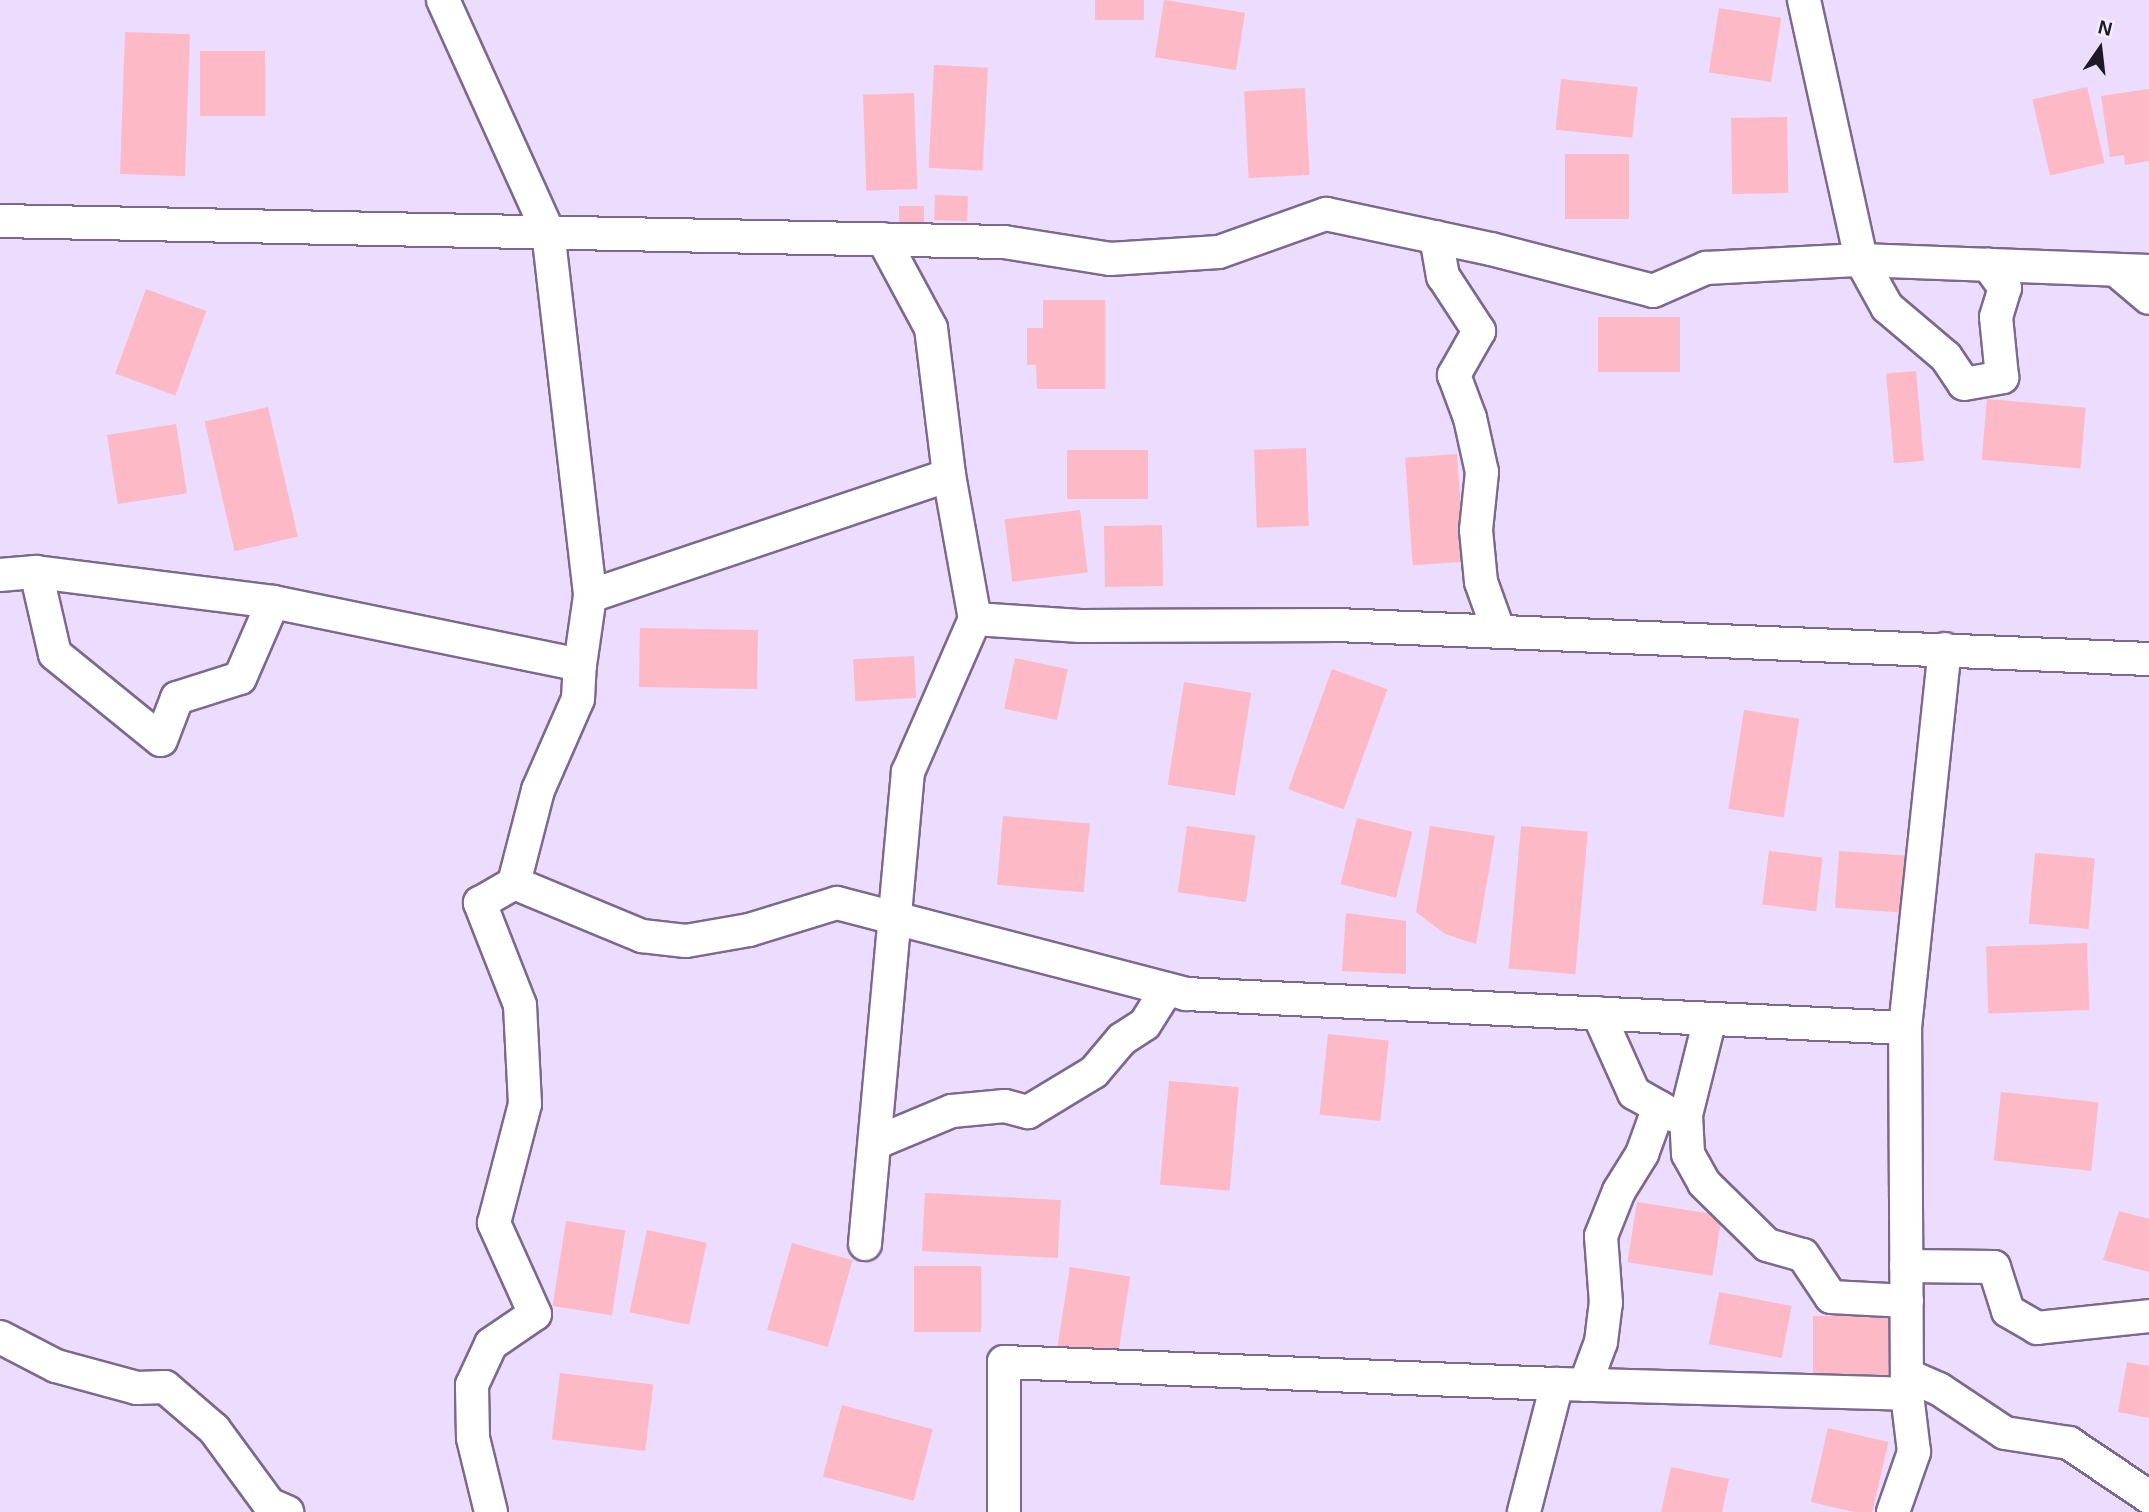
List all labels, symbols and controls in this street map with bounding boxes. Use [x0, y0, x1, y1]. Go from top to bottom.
north arrow [2065, 14, 2135, 84]
text: N [2096, 16, 2114, 40]

